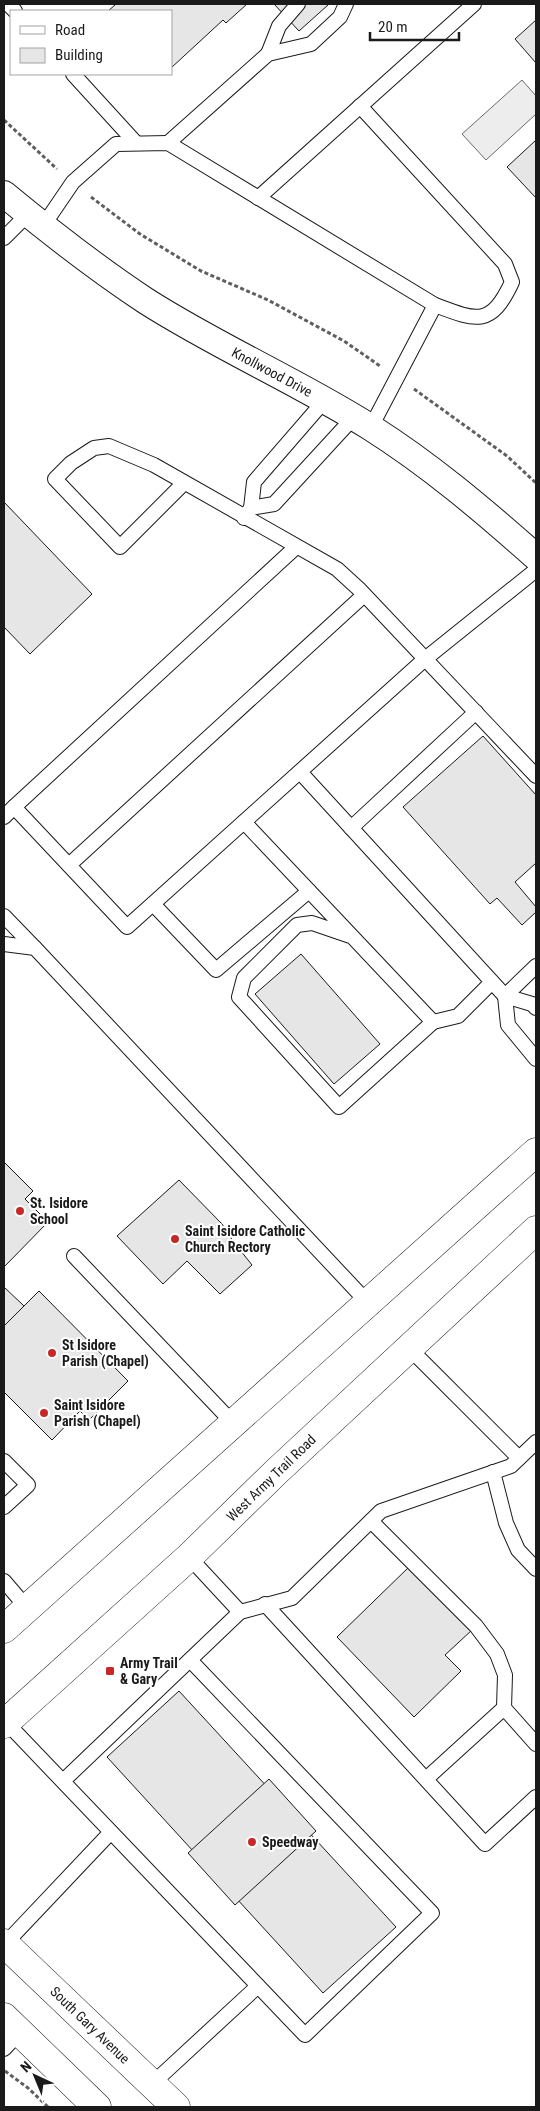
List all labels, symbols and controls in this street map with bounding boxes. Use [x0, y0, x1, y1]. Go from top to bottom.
legend [10, 10, 172, 75]
scale bar [370, 10, 459, 42]
text: 20 m [378, 18, 408, 36]
text: Road [55, 21, 85, 39]
text: Building [55, 46, 103, 64]
street label: Knollwood Drive [229, 344, 315, 400]
place label: St. Isidore School [30, 1195, 88, 1227]
marker: St. Isidore School [14, 1205, 26, 1217]
place label: Saint Isidore Catholic Church Rectory [185, 1223, 306, 1255]
marker: Saint Isidore Catholic Church Rectory [169, 1233, 181, 1245]
place label: St Isidore Parish (Chapel) [62, 1337, 149, 1370]
marker: St Isidore Parish (Chapel) [46, 1347, 58, 1359]
place label: Saint Isidore Parish (Chapel) [54, 1397, 141, 1430]
marker: Saint Isidore Parish (Chapel) [38, 1407, 50, 1419]
street label: West Army Trail Road [223, 1431, 319, 1525]
place label: Army Trail & Gary [120, 1655, 178, 1687]
marker: Army Trail & Gary [104, 1665, 116, 1677]
place label: Speedway [262, 1834, 319, 1850]
marker: Speedway [246, 1836, 258, 1848]
street label: South Gary Avenue [47, 1983, 133, 2067]
north arrow [10, 2051, 60, 2101]
text: N [17, 2058, 35, 2075]

